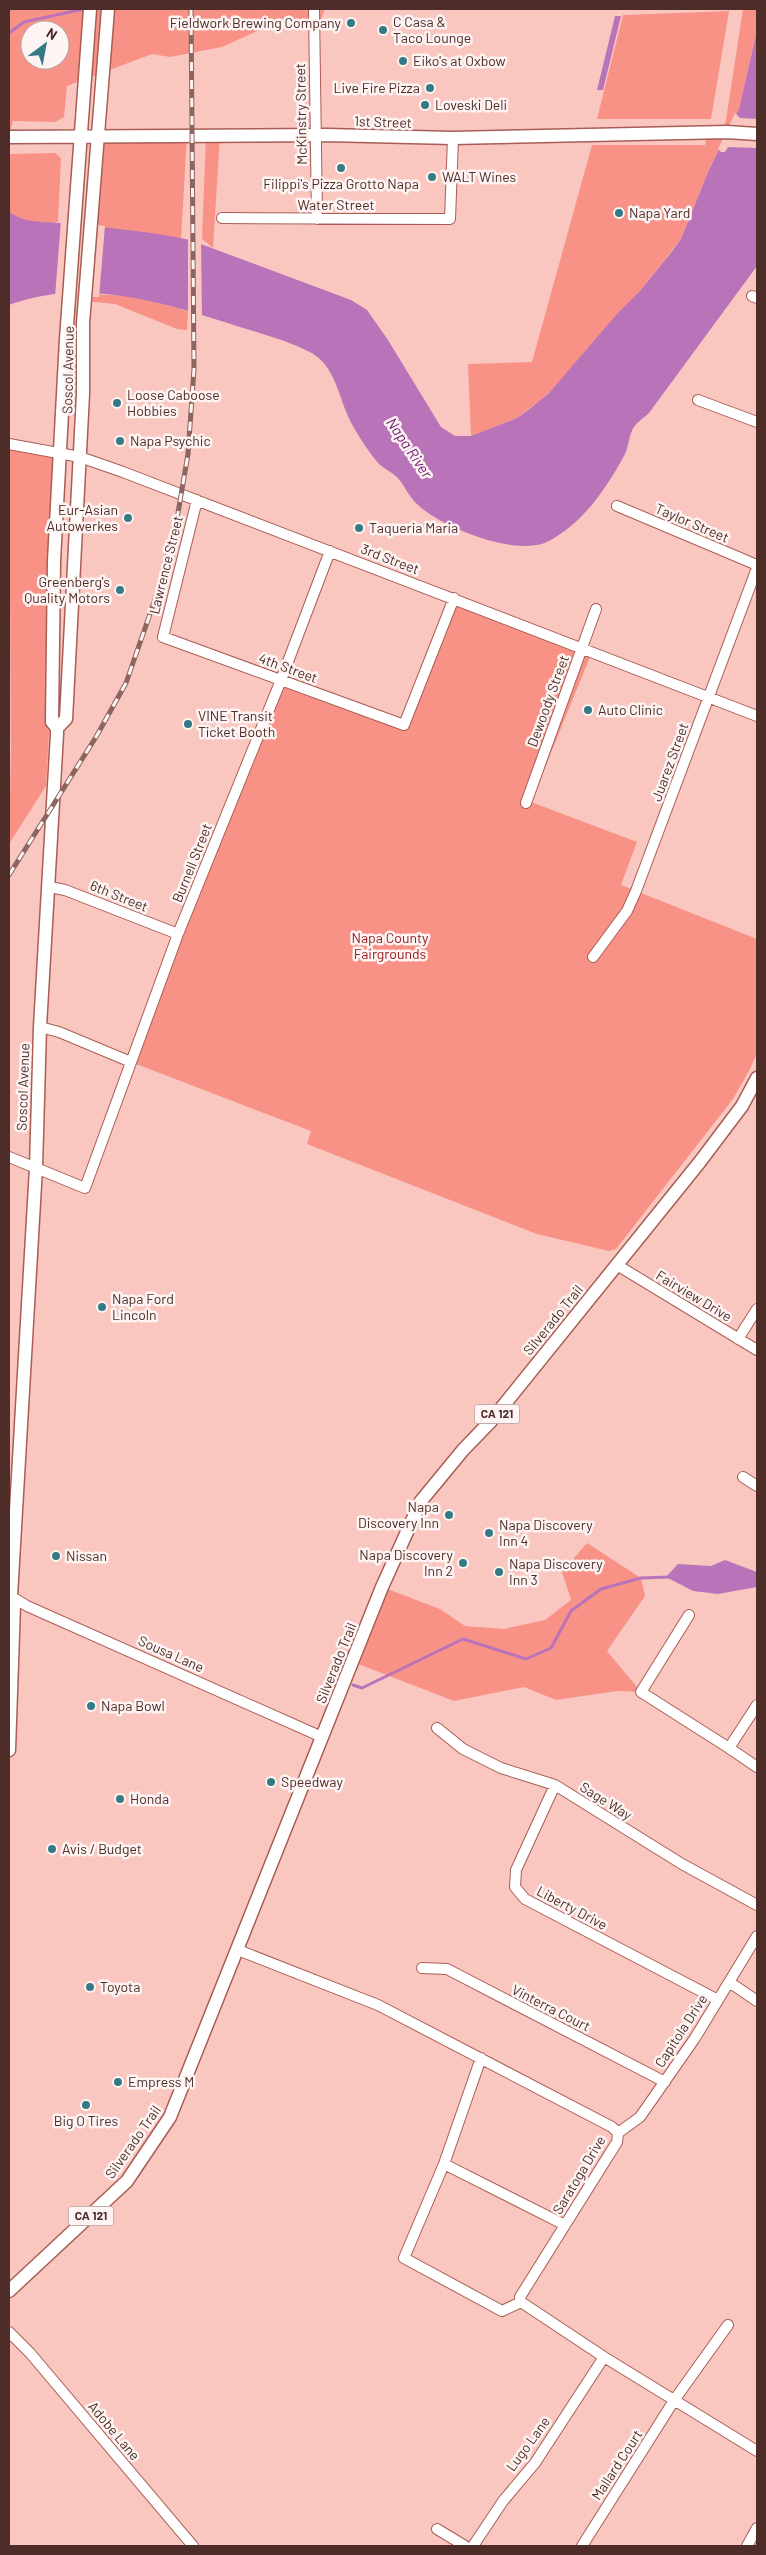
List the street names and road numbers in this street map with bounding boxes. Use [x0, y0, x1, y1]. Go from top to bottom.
street label: McKinstry Street [291, 63, 310, 165]
street label: 1st Street [354, 112, 412, 131]
street label: Water Street [297, 196, 375, 213]
street label: Soscol Avenue [58, 326, 77, 414]
street label: Taylor Street [653, 499, 732, 546]
street label: Lawrence Street [145, 514, 186, 616]
street label: 3rd Street [359, 540, 422, 577]
street label: 4th Street [256, 649, 320, 686]
street label: Dewoody Street [523, 653, 572, 749]
street label: Juarez Street [647, 720, 692, 803]
street label: Burnell Street [168, 821, 215, 905]
street label: 6th Street [88, 876, 151, 915]
street label: Soscol Avenue [12, 1043, 33, 1131]
street label: Fairview Drive [653, 1266, 735, 1325]
street label: Silverado Trail [519, 1281, 586, 1358]
road number: CA 121 [474, 1405, 520, 1424]
street label: Silverado Trail [312, 1620, 359, 1706]
street label: Sousa Lane [136, 1632, 207, 1676]
street label: Sage Way [577, 1778, 636, 1823]
street label: Liberty Drive [534, 1882, 610, 1933]
street label: Vinterra Court [509, 1980, 593, 2035]
street label: Capitola Drive [651, 1991, 711, 2070]
street label: Silverado Trail [101, 2102, 164, 2182]
street label: Saratoga Drive [548, 2132, 609, 2217]
road number: CA 121 [68, 2206, 114, 2226]
street label: Adobe Lane [85, 2398, 144, 2463]
street label: Lugo Lane [502, 2413, 553, 2474]
street label: Mallard Court [588, 2426, 646, 2503]

